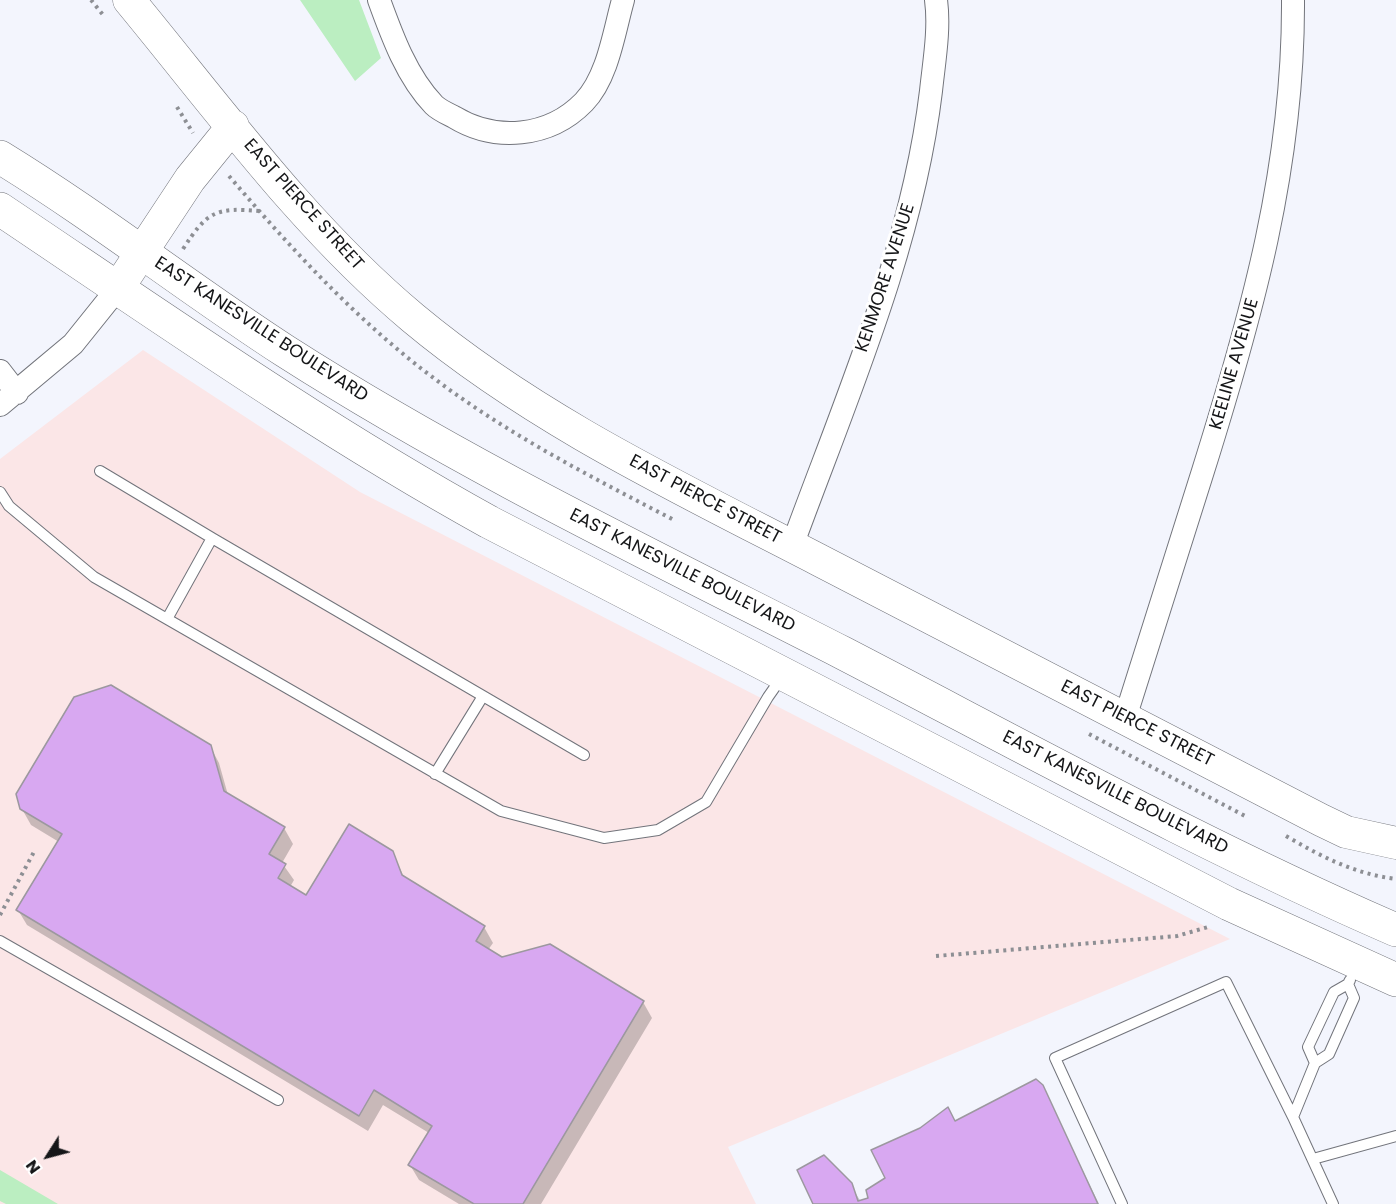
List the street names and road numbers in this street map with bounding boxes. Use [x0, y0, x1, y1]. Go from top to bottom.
street label: EAST PIERCE STREET [238, 135, 368, 275]
street label: KENMORE AVENUE [852, 201, 920, 355]
street label: EAST KANESVILLE BOULEVARD [150, 253, 372, 407]
street label: KEELINE AVENUE [1206, 296, 1264, 432]
street label: EAST PIERCE STREET [625, 451, 785, 549]
street label: EAST KANESVILLE BOULEVARD [566, 505, 798, 637]
street label: EAST PIERCE STREET [1057, 676, 1217, 772]
street label: EAST KANESVILLE BOULEVARD [999, 727, 1231, 859]

